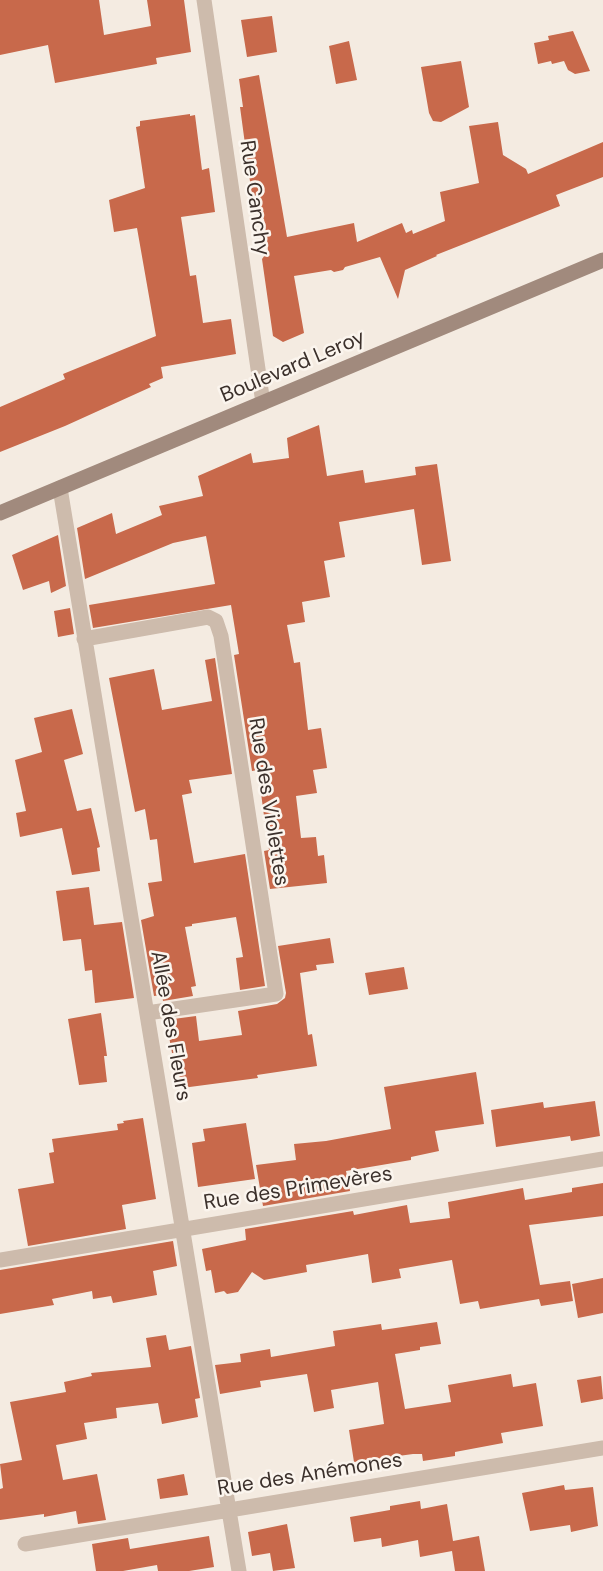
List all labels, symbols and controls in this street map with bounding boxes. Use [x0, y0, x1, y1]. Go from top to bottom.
street label: Rue Canchy [233, 139, 275, 257]
street label: Boulevard Leroy [217, 325, 369, 409]
street label: Rue des Violettes [242, 716, 294, 888]
street label: Allée des Fleurs [144, 949, 196, 1103]
street label: Rue des Primevères [202, 1162, 394, 1216]
street label: Rue des Anémones [216, 1448, 404, 1502]

